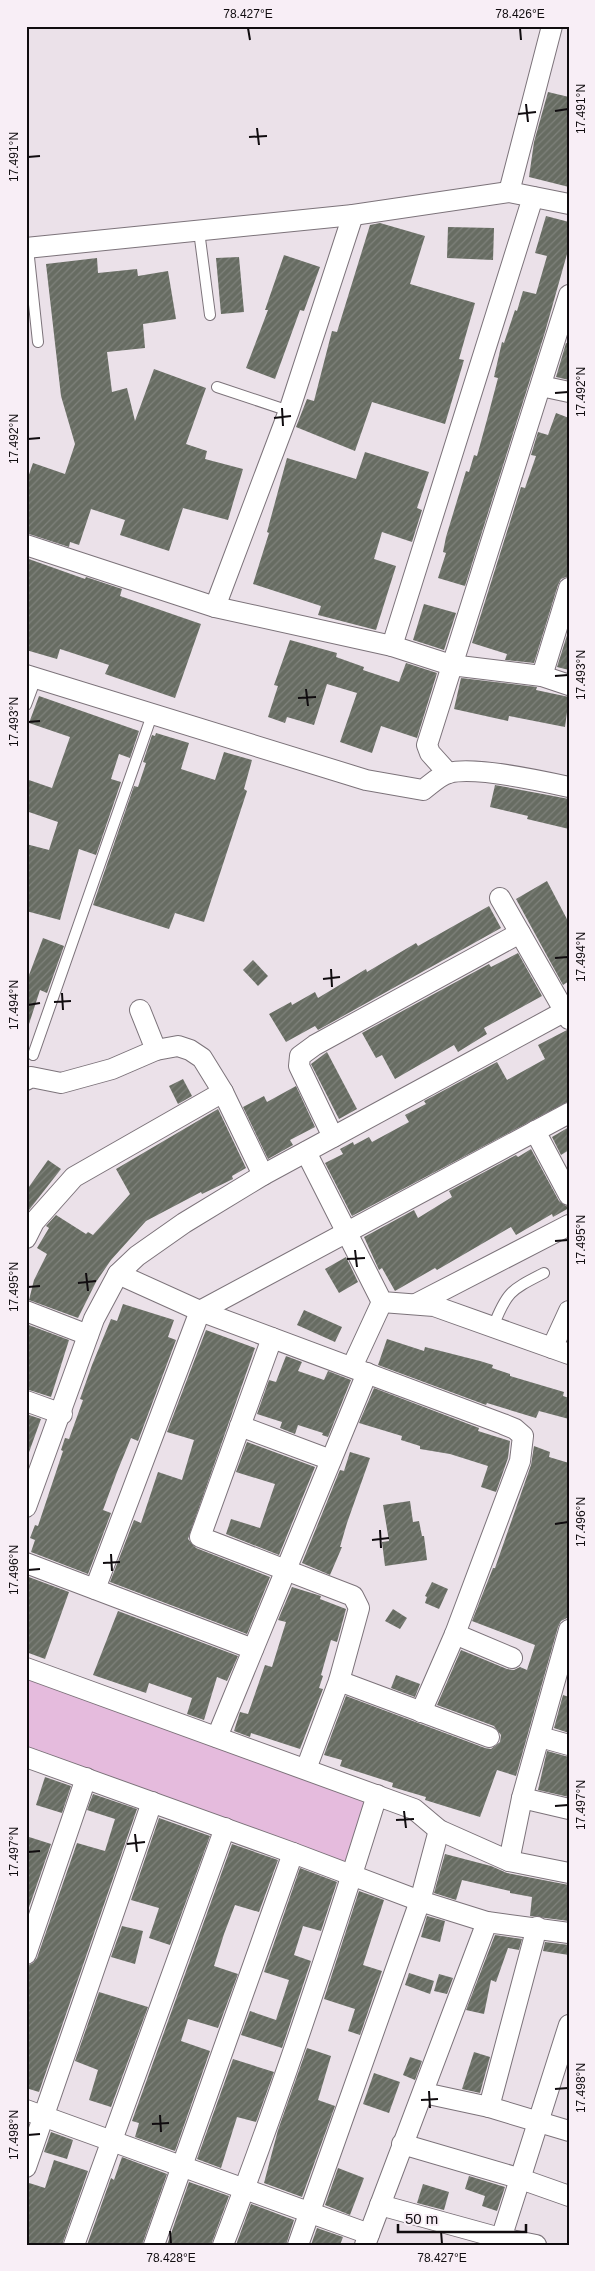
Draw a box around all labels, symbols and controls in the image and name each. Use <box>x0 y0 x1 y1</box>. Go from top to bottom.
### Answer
text: 78.427°E <box>223 7 273 21</box>
text: 78.426°E <box>495 7 545 21</box>
text: 17.491°N <box>574 84 588 134</box>
text: 17.491°N <box>7 132 21 182</box>
text: 17.492°N <box>574 367 588 417</box>
text: 17.492°N <box>7 414 21 464</box>
text: 17.493°N <box>574 650 588 700</box>
text: 17.493°N <box>7 697 21 747</box>
text: 17.494°N <box>574 932 588 982</box>
text: 17.494°N <box>7 980 21 1030</box>
text: 17.495°N <box>574 1215 588 1265</box>
text: 17.495°N <box>7 1262 21 1312</box>
text: 17.496°N <box>574 1497 588 1547</box>
text: 17.496°N <box>7 1545 21 1595</box>
text: 17.497°N <box>574 1780 588 1830</box>
text: 17.497°N <box>7 1827 21 1877</box>
text: 17.498°N <box>574 2063 588 2113</box>
text: 17.498°N <box>7 2110 21 2160</box>
scale bar <box>398 2201 525 2233</box>
text: 50 m <box>405 2210 438 2227</box>
text: 78.428°E <box>146 2251 196 2265</box>
text: 78.427°E <box>417 2251 467 2265</box>

